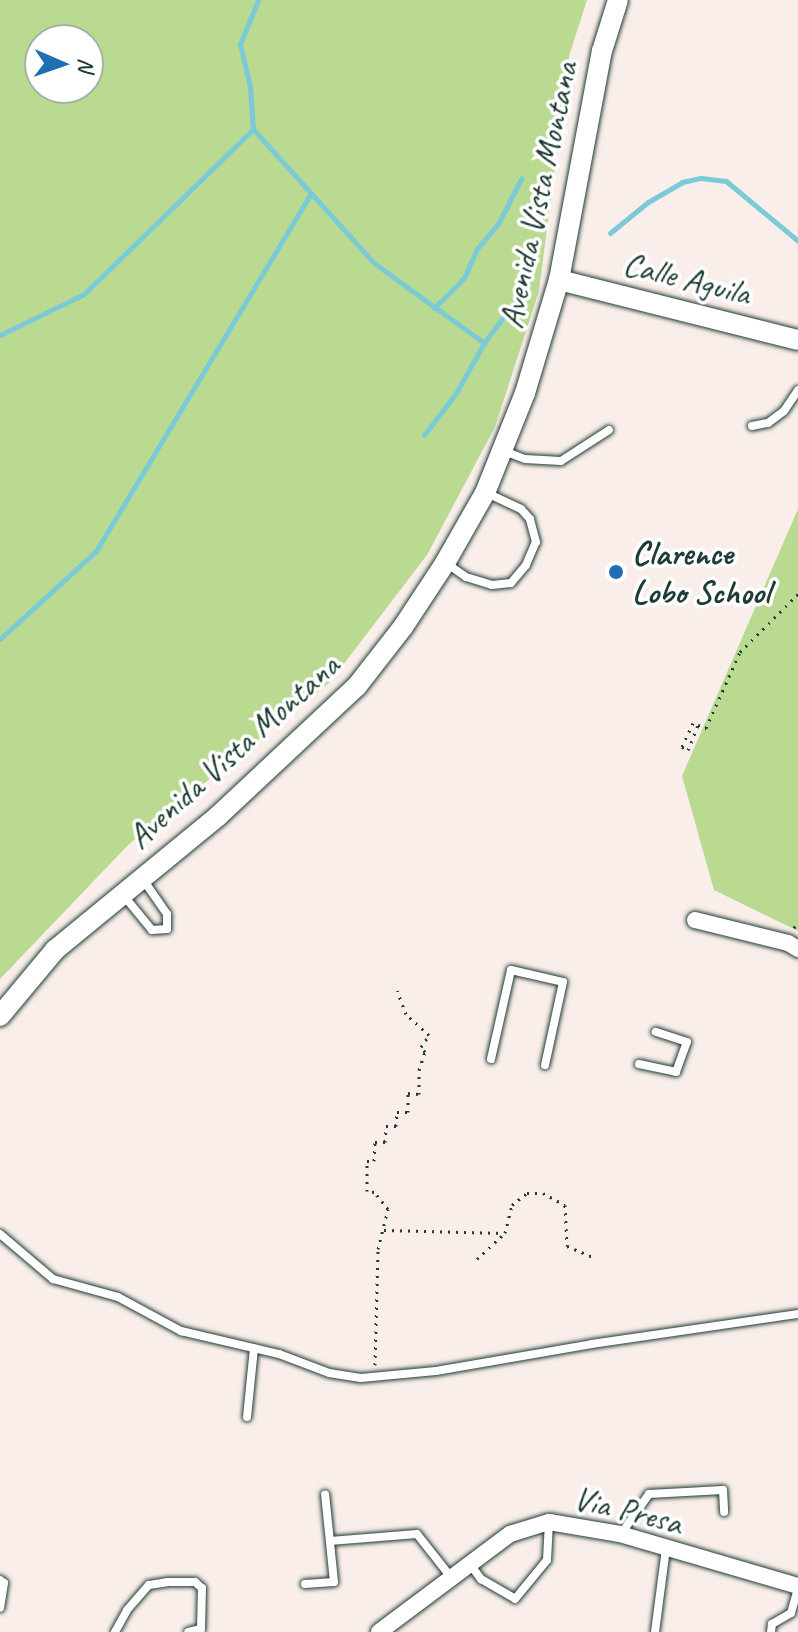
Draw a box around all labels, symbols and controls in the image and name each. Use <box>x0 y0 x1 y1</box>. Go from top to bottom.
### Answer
north arrow <box>24 24 104 104</box>
text: N <box>72 57 100 72</box>
street label: Avenida Vista Montana <box>490 59 586 331</box>
street label: Calle Aguila <box>619 243 755 313</box>
place label: Clarence Lobo School <box>632 532 769 612</box>
marker: Clarence Lobo School <box>607 563 625 581</box>
street label: Avenida Vista Montana <box>119 645 347 857</box>
street label: Via Presa <box>570 1477 686 1543</box>

